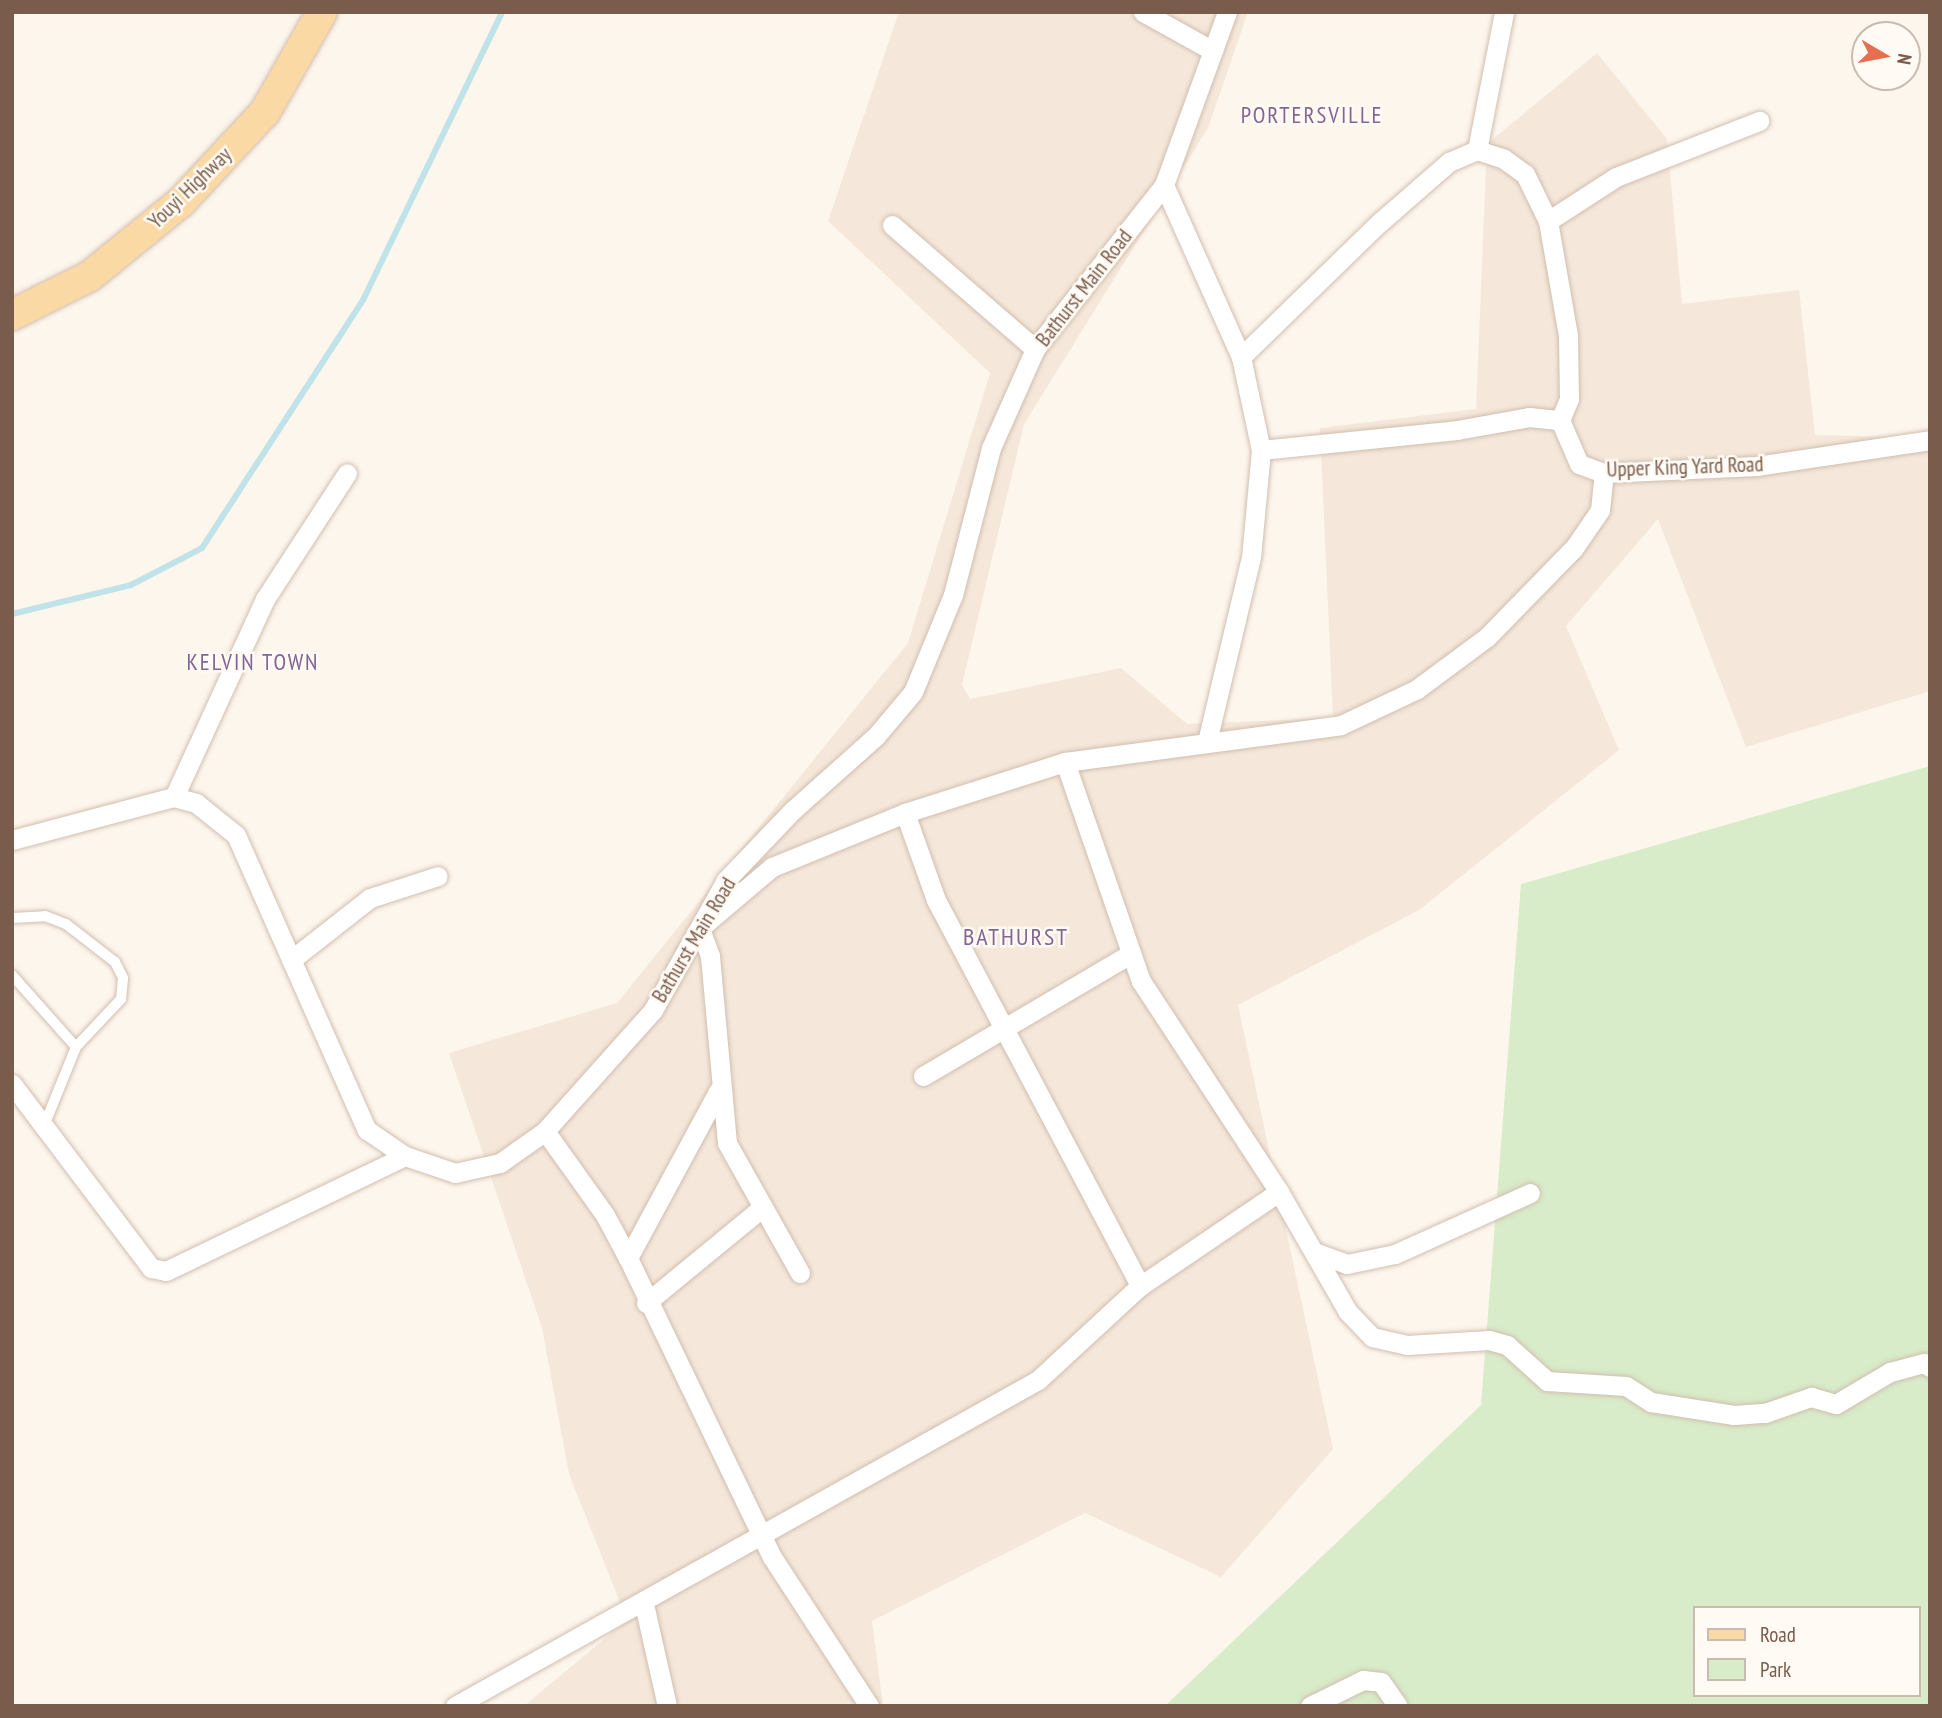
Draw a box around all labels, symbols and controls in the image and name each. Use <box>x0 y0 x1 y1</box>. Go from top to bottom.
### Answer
north arrow <box>1851 21 1921 91</box>
text: N <box>1892 52 1917 66</box>
district label: PORTERSVILLE <box>1242 101 1382 129</box>
street label: Youyi Highway <box>143 142 237 234</box>
street label: Bathurst Main Road <box>1031 225 1137 351</box>
street label: Upper King Yard Road <box>1606 452 1764 482</box>
district label: KELVIN TOWN <box>188 648 318 676</box>
street label: Bathurst Main Road <box>647 873 741 1007</box>
district label: BATHURST <box>964 923 1068 951</box>
legend <box>1694 1606 1921 1697</box>
text: Road <box>1760 1621 1796 1648</box>
text: Park <box>1760 1656 1791 1683</box>

